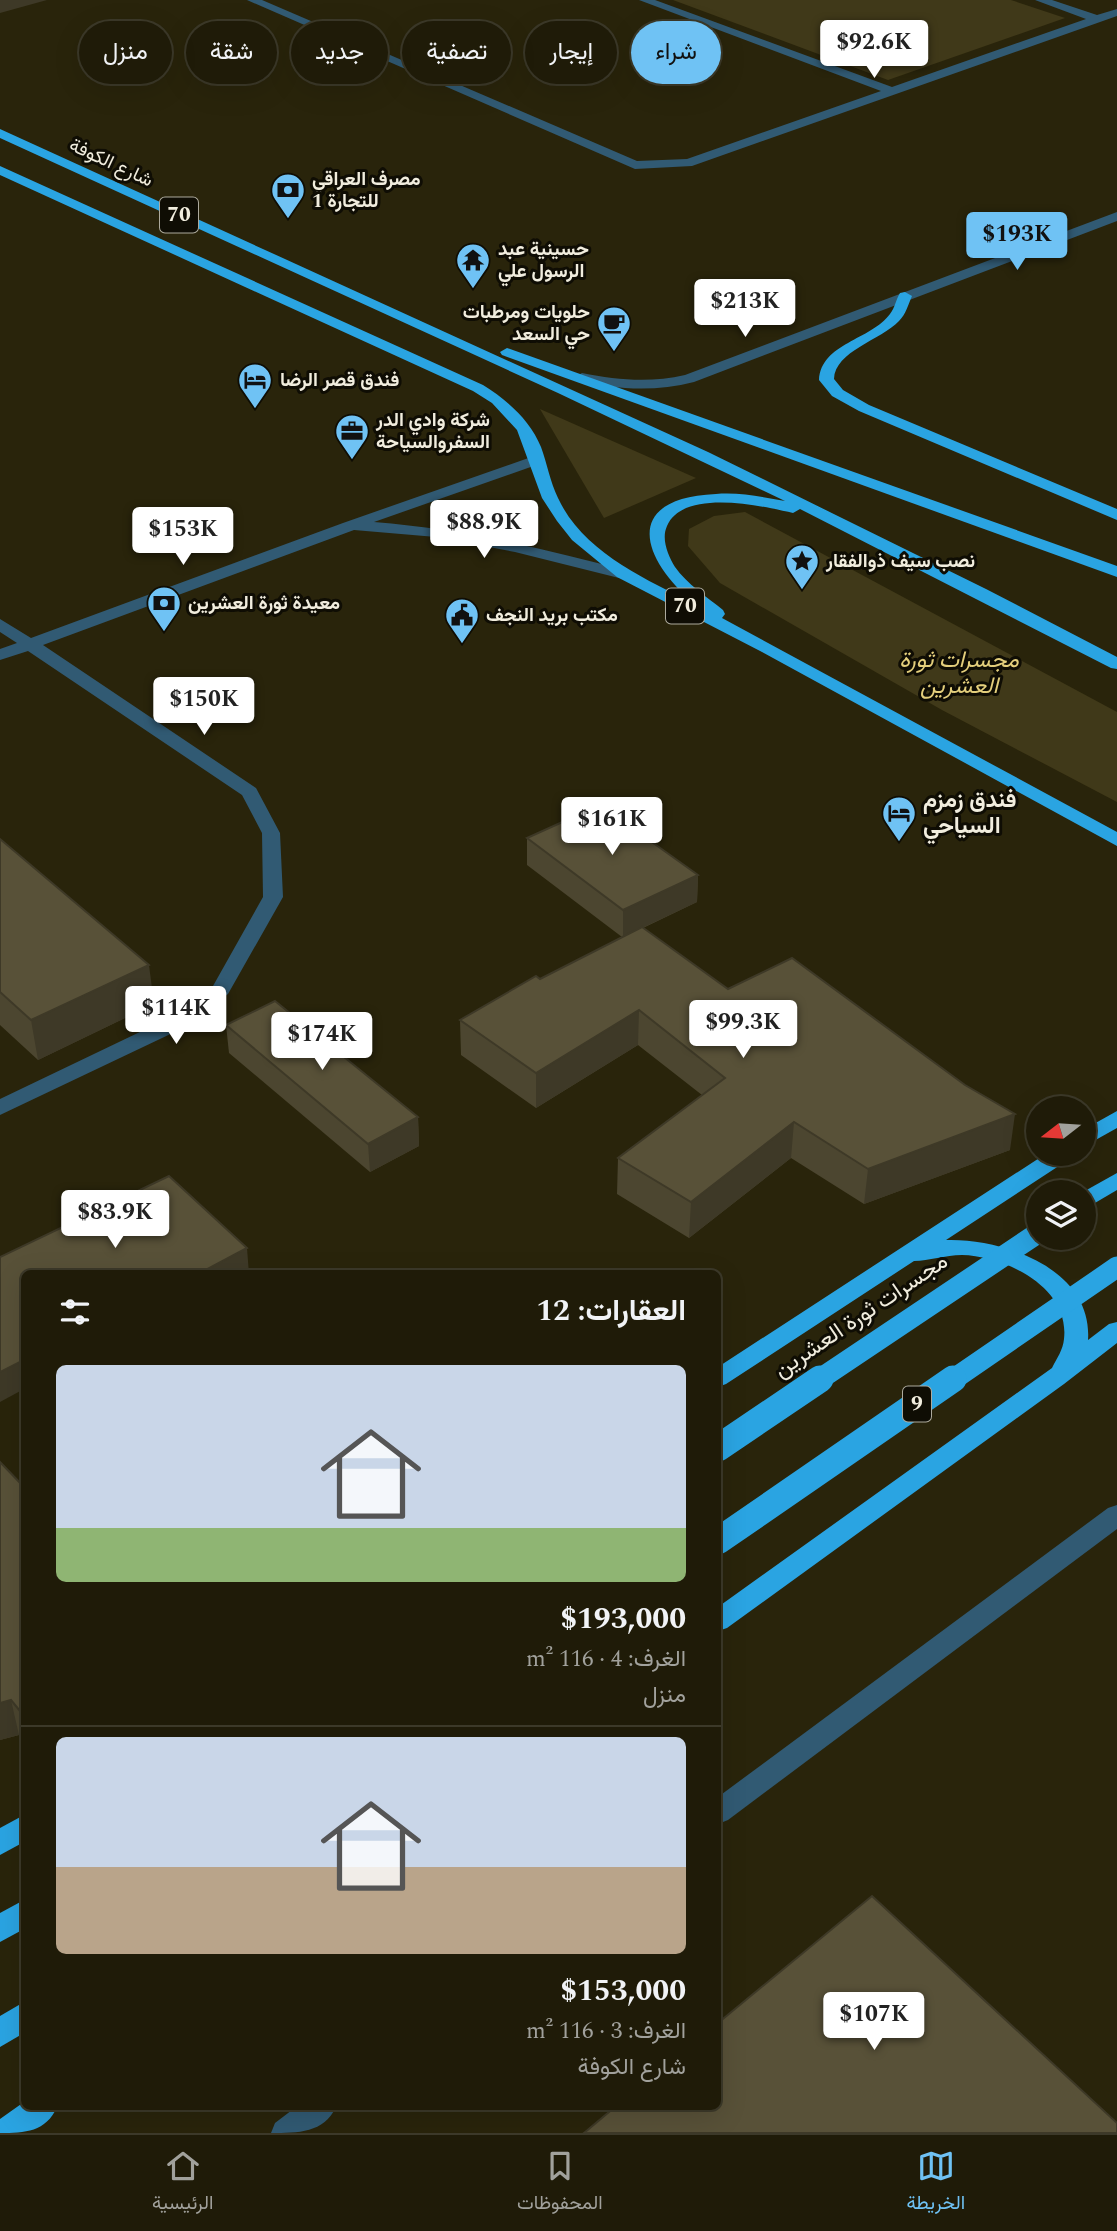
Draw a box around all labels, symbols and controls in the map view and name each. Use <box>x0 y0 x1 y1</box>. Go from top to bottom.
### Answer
pin: $92.6K <box>817 20 931 80</box>
chip: منزل <box>79 21 172 84</box>
chip: شقة <box>186 21 277 84</box>
chip: جديد <box>291 21 388 84</box>
chip: تصفية <box>402 21 511 84</box>
chip: إيجار <box>525 21 617 84</box>
chip: شراء <box>631 21 721 84</box>
text: $92.6K <box>836 25 912 60</box>
street label: شارع الكوفة <box>64 131 158 195</box>
place label: مصرف العراقي للتجارة 1 <box>312 165 421 216</box>
bank icon: مصرف العراقي للتجارة 1 <box>269 171 307 220</box>
road number: 70 <box>160 198 198 232</box>
pin: $193K <box>968 212 1066 272</box>
text: $193K <box>982 217 1052 252</box>
place label: حسينية عبد الرسول علي <box>498 235 589 287</box>
temple icon: حسينية عبد الرسول علي <box>454 241 492 290</box>
pin: $213K <box>696 280 794 339</box>
text: $213K <box>710 284 780 319</box>
place label: حلويات ومرطبات حي السعد <box>463 298 590 350</box>
cafe icon: حلويات ومرطبات حي السعد <box>595 304 633 353</box>
hotel icon: فندق قصر الرضا <box>236 361 274 410</box>
place label: فندق قصر الرضا <box>280 366 399 395</box>
place label: شركة وادي الدر السفروالسياحة <box>375 406 490 457</box>
office icon: شركة وادي الدر السفروالسياحة <box>333 412 371 461</box>
pin: $88.9K <box>427 500 541 560</box>
text: $88.9K <box>446 505 522 540</box>
pin: $153K <box>134 508 232 567</box>
text: $153K <box>148 512 218 547</box>
place icon: نصب سيف ذوالفقار <box>783 542 821 591</box>
place label: نصب سيف ذوالفقار <box>825 547 975 576</box>
bank icon: معيدة ثورة العشرين <box>145 584 183 633</box>
road number: 70 <box>666 588 704 624</box>
place label: معيدة ثورة العشرين <box>188 589 340 618</box>
public building icon: مكتب بريد النجف <box>443 596 481 645</box>
place label: مكتب بريد النجف <box>486 601 618 630</box>
park label: مجسرات ثورة العشرين <box>899 643 1020 704</box>
pin: $150K <box>155 678 253 737</box>
text: $150K <box>169 682 239 717</box>
place label: فندق زمزم السياحي <box>923 783 1017 845</box>
hotel icon: فندق زمزم السياحي <box>880 794 918 843</box>
pin: $161K <box>563 798 661 857</box>
text: $161K <box>577 802 647 837</box>
pin: $114K <box>127 986 225 1046</box>
text: $114K <box>141 991 211 1026</box>
pin: $99.3K <box>686 1000 800 1060</box>
text: $99.3K <box>705 1005 781 1040</box>
pin: $174K <box>273 1012 371 1072</box>
text: $174K <box>287 1017 357 1052</box>
north arrow <box>1026 1096 1096 1166</box>
map controls <box>1026 1096 1096 1250</box>
button: layers <box>1026 1180 1096 1250</box>
pin: $83.9K <box>58 1190 172 1250</box>
text: $83.9K <box>77 1195 153 1230</box>
street label: مجسرات ثورة العشرين <box>767 1245 955 1387</box>
text: العقارات: 12 <box>536 1288 686 1334</box>
icon: filters <box>56 1293 94 1331</box>
road number: 9 <box>903 1386 931 1422</box>
icon: home <box>308 1411 434 1537</box>
text: $193,000 <box>560 1596 686 1642</box>
text: الغرف: 4 · 116 m² <box>526 1642 686 1677</box>
text: منزل <box>643 1678 686 1713</box>
icon: home <box>308 1783 434 1909</box>
text: $153,000 <box>560 1968 686 2014</box>
pin: $107K <box>825 1993 923 2052</box>
text: $107K <box>839 1997 909 2032</box>
text: الغرف: 3 · 116 m² <box>526 2014 686 2049</box>
text: شارع الكوفة <box>578 2050 686 2085</box>
tab: الرئيسية <box>152 2147 213 2219</box>
tab: المحفوظات <box>517 2147 603 2219</box>
tab: الخريطة <box>906 2147 965 2219</box>

